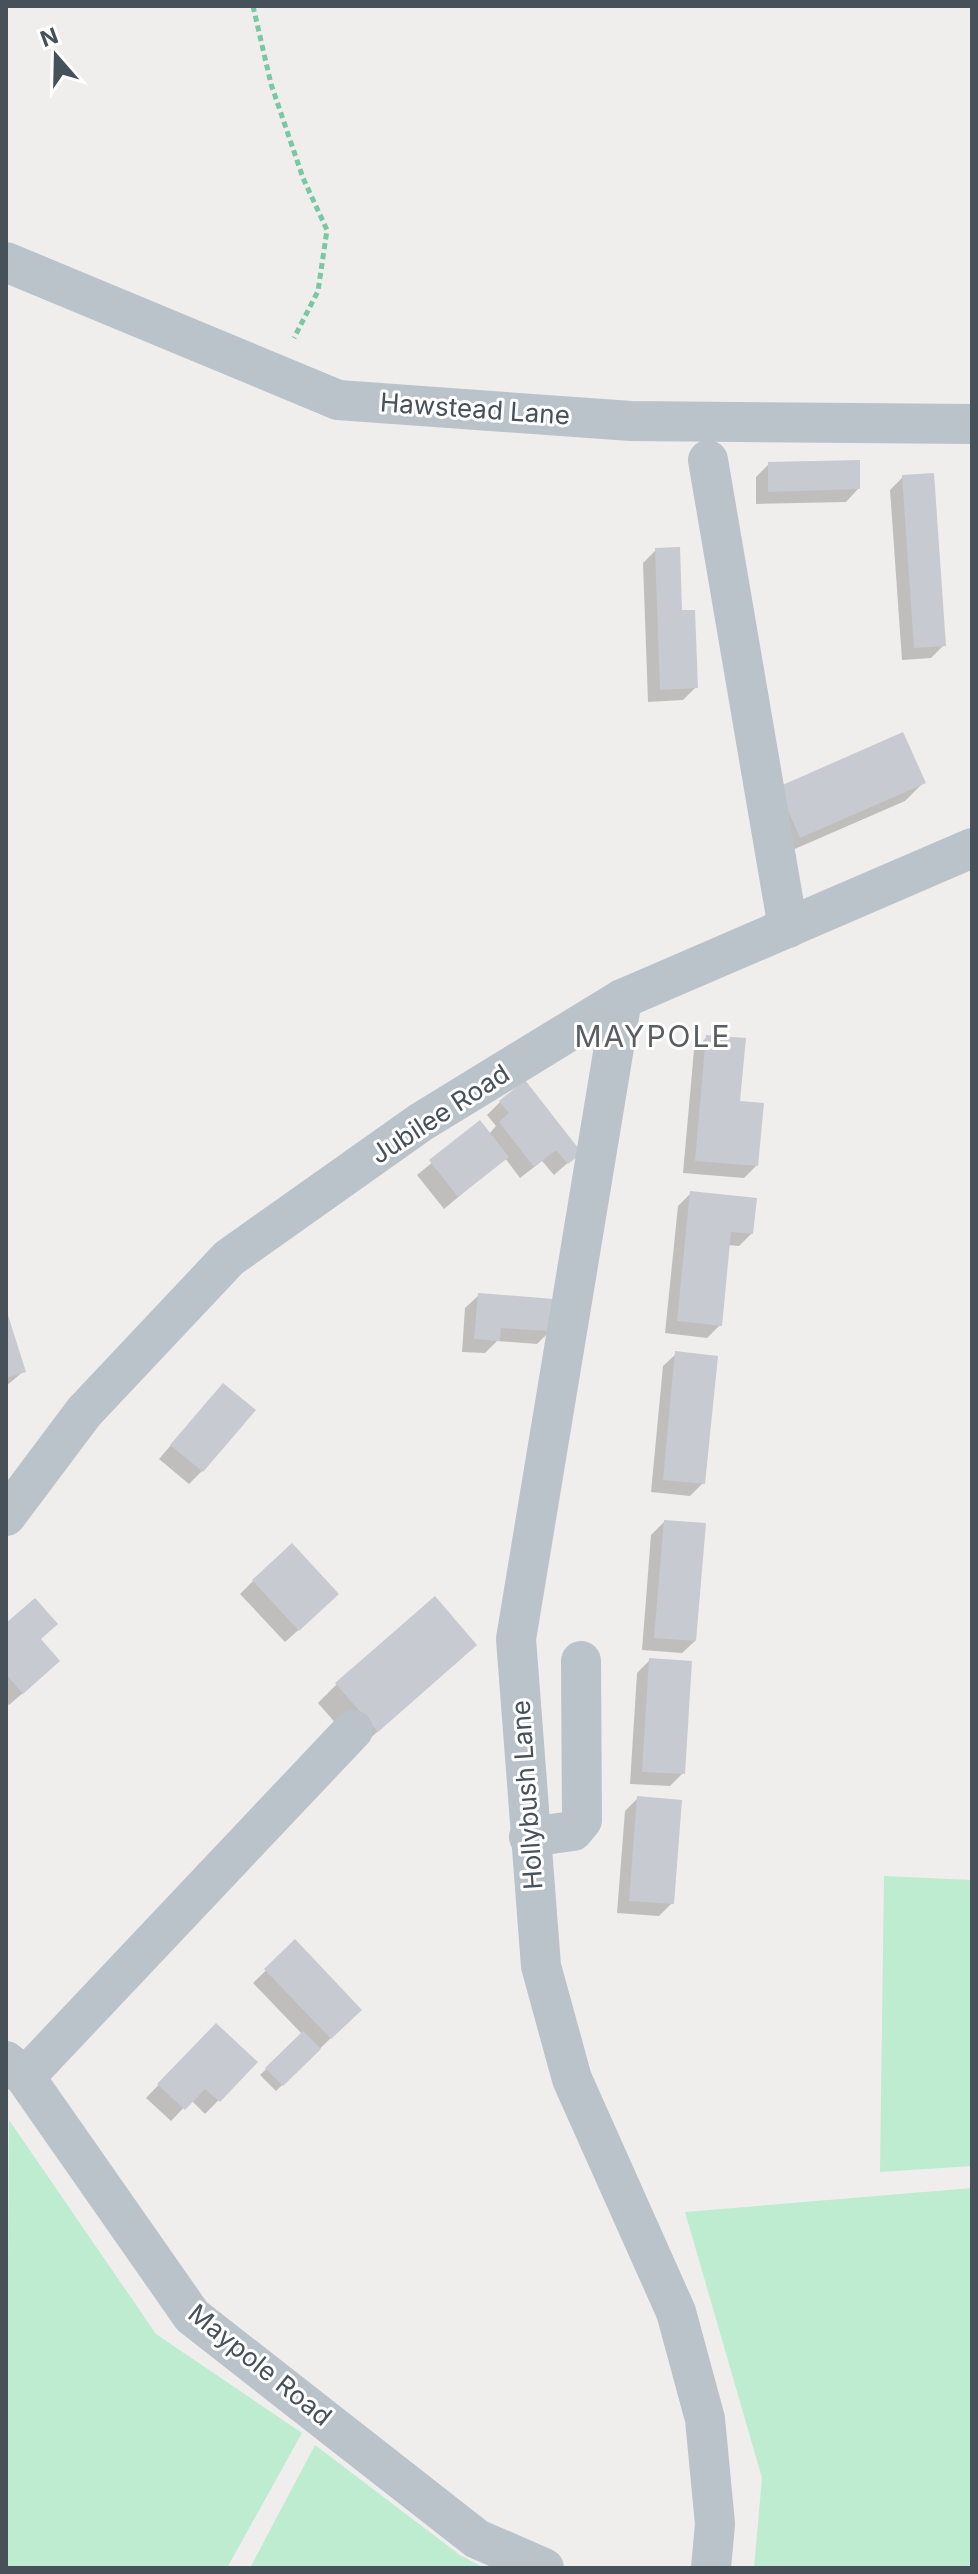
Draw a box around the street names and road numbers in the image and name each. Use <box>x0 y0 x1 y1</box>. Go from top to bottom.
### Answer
street label: Hawstead Lane <box>379 386 571 431</box>
street label: Jubilee Road <box>365 1057 515 1170</box>
street label: Hollybush Lane <box>504 1699 549 1891</box>
street label: Maypole Road <box>182 2297 338 2432</box>

